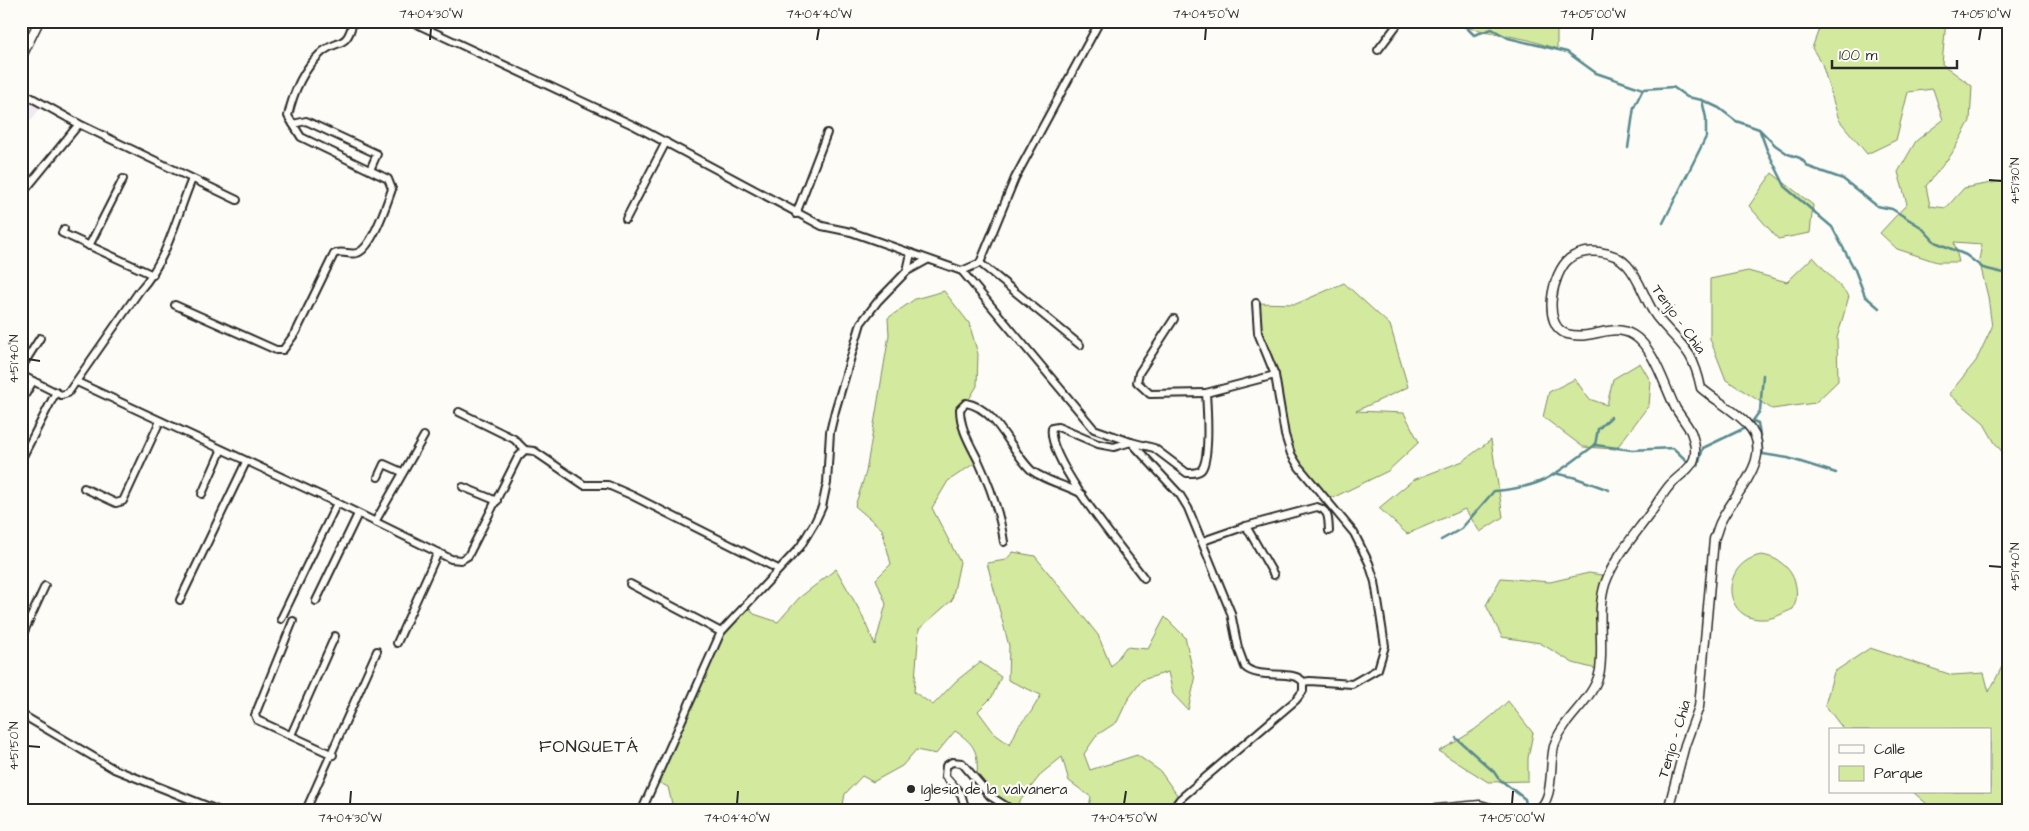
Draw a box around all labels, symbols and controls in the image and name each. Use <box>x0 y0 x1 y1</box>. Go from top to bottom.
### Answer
text: 74°04'30"W <box>399 6 464 23</box>
text: 74°04'40"W <box>786 6 853 23</box>
text: 74°04'50"W <box>1173 6 1240 23</box>
text: 74°05'00"W <box>1560 6 1626 23</box>
text: 74°05'10"W <box>1951 6 2011 23</box>
scale bar <box>1832 38 1956 70</box>
text: 100 m <box>1839 45 1878 66</box>
text: 4°51'30"N <box>2007 157 2024 204</box>
street label: Tenjo - Chia <box>1646 280 1711 358</box>
text: 4°51'40"N <box>6 334 23 383</box>
text: 4°51'40"N <box>2007 542 2024 591</box>
street label: Tenjo - Chia <box>1653 697 1696 781</box>
text: 4°51'50"N <box>6 721 23 771</box>
legend <box>1829 728 1992 794</box>
district label: FONQUETÁ <box>539 734 639 759</box>
text: Calle <box>1874 739 1905 760</box>
text: Parque <box>1874 763 1923 784</box>
place label: Iglesia de la valvanera <box>921 779 1068 801</box>
marker: Iglesia de la valvanera <box>905 783 917 795</box>
text: 74°04'30"W <box>318 810 383 827</box>
text: 74°04'40"W <box>704 810 771 827</box>
text: 74°04'50"W <box>1091 810 1158 827</box>
text: 74°05'00"W <box>1479 810 1545 827</box>

